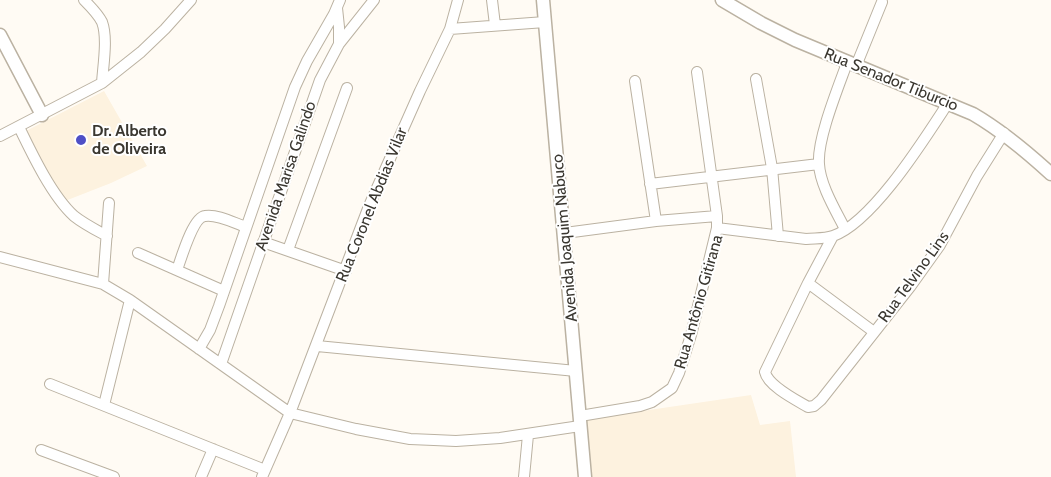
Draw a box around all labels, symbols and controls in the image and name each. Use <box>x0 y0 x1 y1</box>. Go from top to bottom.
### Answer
street label: Rua Senador Tiburcio <box>821 44 961 116</box>
street label: Avenida Marisa Galindo <box>251 99 321 253</box>
place label: Dr. Alberto de Oliveira <box>92 121 167 159</box>
street label: Rua Coronel Abdias Vilar <box>332 125 412 285</box>
marker: Dr. Alberto de Oliveira <box>74 133 88 147</box>
street label: Avenida Joaquim Nabuco <box>548 153 582 323</box>
street label: Rua Telvino Lins <box>875 228 953 326</box>
street label: Rua Antônio Gitirana <box>671 233 727 371</box>

